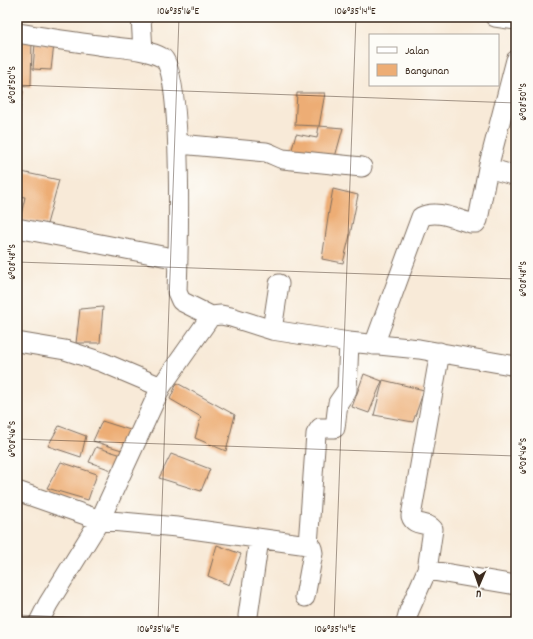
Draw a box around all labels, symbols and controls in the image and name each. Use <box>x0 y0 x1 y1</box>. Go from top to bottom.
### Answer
text: 106°35'16"E <box>157 5 199 19</box>
text: 106°35'14"E <box>334 5 376 19</box>
legend <box>369 34 499 86</box>
text: Jalan <box>405 43 429 60</box>
text: Bangunan <box>405 63 449 80</box>
text: 6°08'50"S <box>6 66 20 104</box>
text: 6°08'50"S <box>517 83 531 121</box>
text: 6°08'48"S <box>6 244 20 280</box>
text: 6°08'48"S <box>517 261 531 297</box>
text: 6°08'46"S <box>6 421 20 457</box>
text: 6°08'46"S <box>517 438 531 474</box>
north arrow <box>459 565 499 605</box>
text: U <box>476 585 482 601</box>
text: 106°35'16"E <box>137 623 179 637</box>
text: 106°35'14"E <box>314 623 356 637</box>

